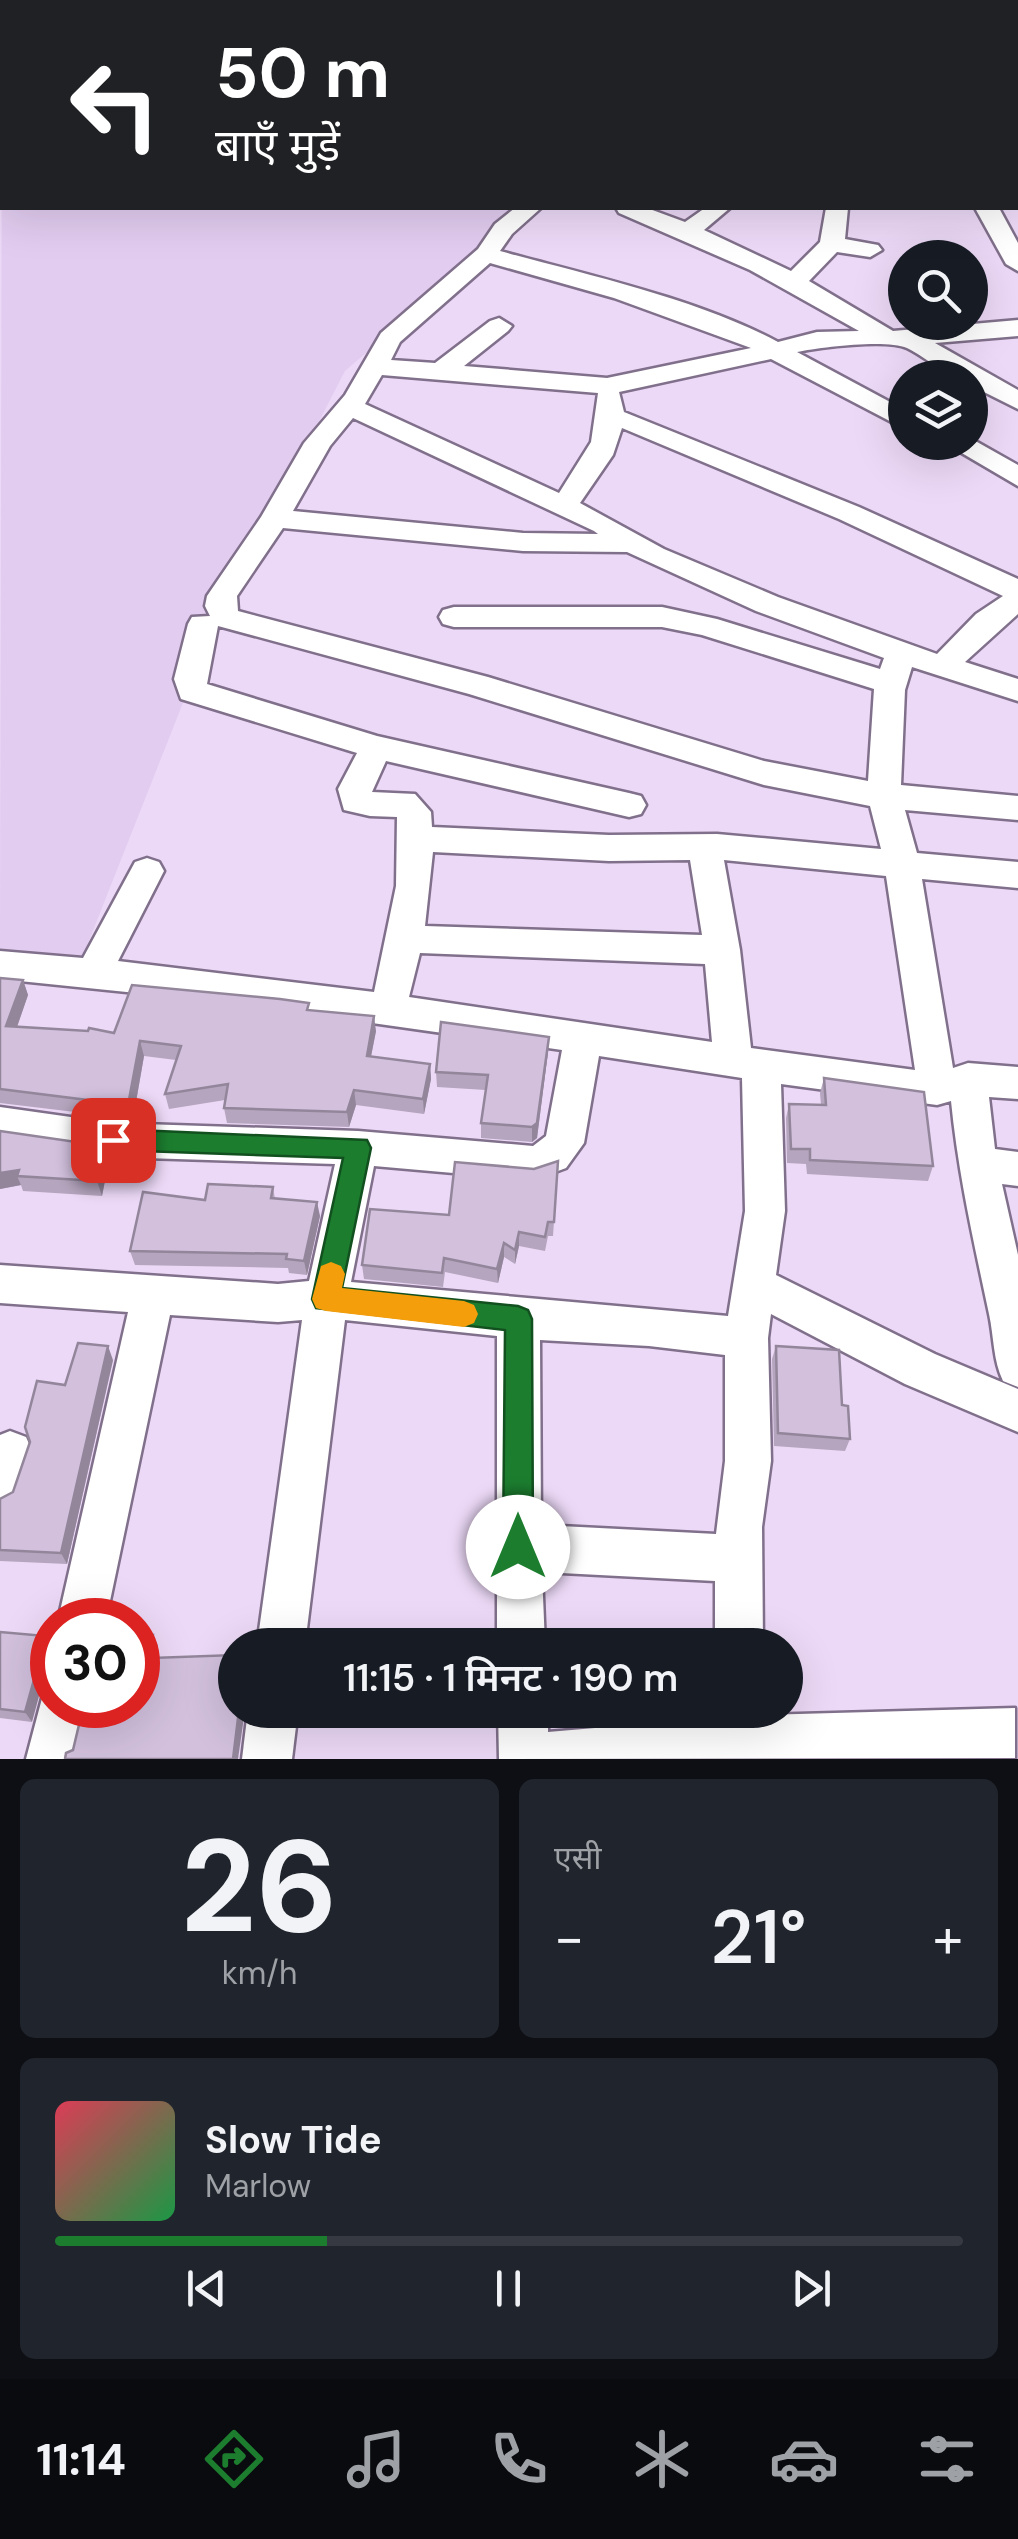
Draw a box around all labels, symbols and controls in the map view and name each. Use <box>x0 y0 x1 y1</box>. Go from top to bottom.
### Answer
text: 50 m <box>215 28 390 119</box>
icon: left <box>50 40 180 170</box>
text: बाएँ मुड़ें <box>215 116 340 175</box>
map controls <box>888 240 988 460</box>
button: search <box>888 240 988 340</box>
button: layers <box>888 360 988 460</box>
pin <box>71 1098 156 1183</box>
icon: arrive <box>86 1113 141 1168</box>
position arrow <box>466 1495 570 1599</box>
speed limit sign: 30 <box>30 1598 160 1728</box>
text: 11:15 · 1 मिनट · 190 m <box>343 1653 678 1703</box>
text: 26 <box>181 1802 338 1971</box>
text: एसी <box>554 1837 602 1879</box>
text: 21° <box>710 1889 807 1986</box>
text: − <box>554 1902 584 1974</box>
text: + <box>933 1902 963 1974</box>
text: km/h <box>222 1952 297 1994</box>
text: Slow Tide <box>205 2115 382 2165</box>
text: Marlow <box>205 2165 311 2207</box>
icon: previous <box>179 2261 234 2316</box>
icon: pause <box>481 2261 536 2316</box>
icon: next <box>784 2261 839 2316</box>
icon: directions <box>199 2424 269 2494</box>
icon: music <box>341 2424 411 2494</box>
icon: phone <box>484 2424 554 2494</box>
icon: climate <box>627 2424 697 2494</box>
icon: car <box>769 2424 839 2494</box>
icon: filters <box>912 2424 982 2494</box>
text: 11:14 <box>36 2430 126 2489</box>

